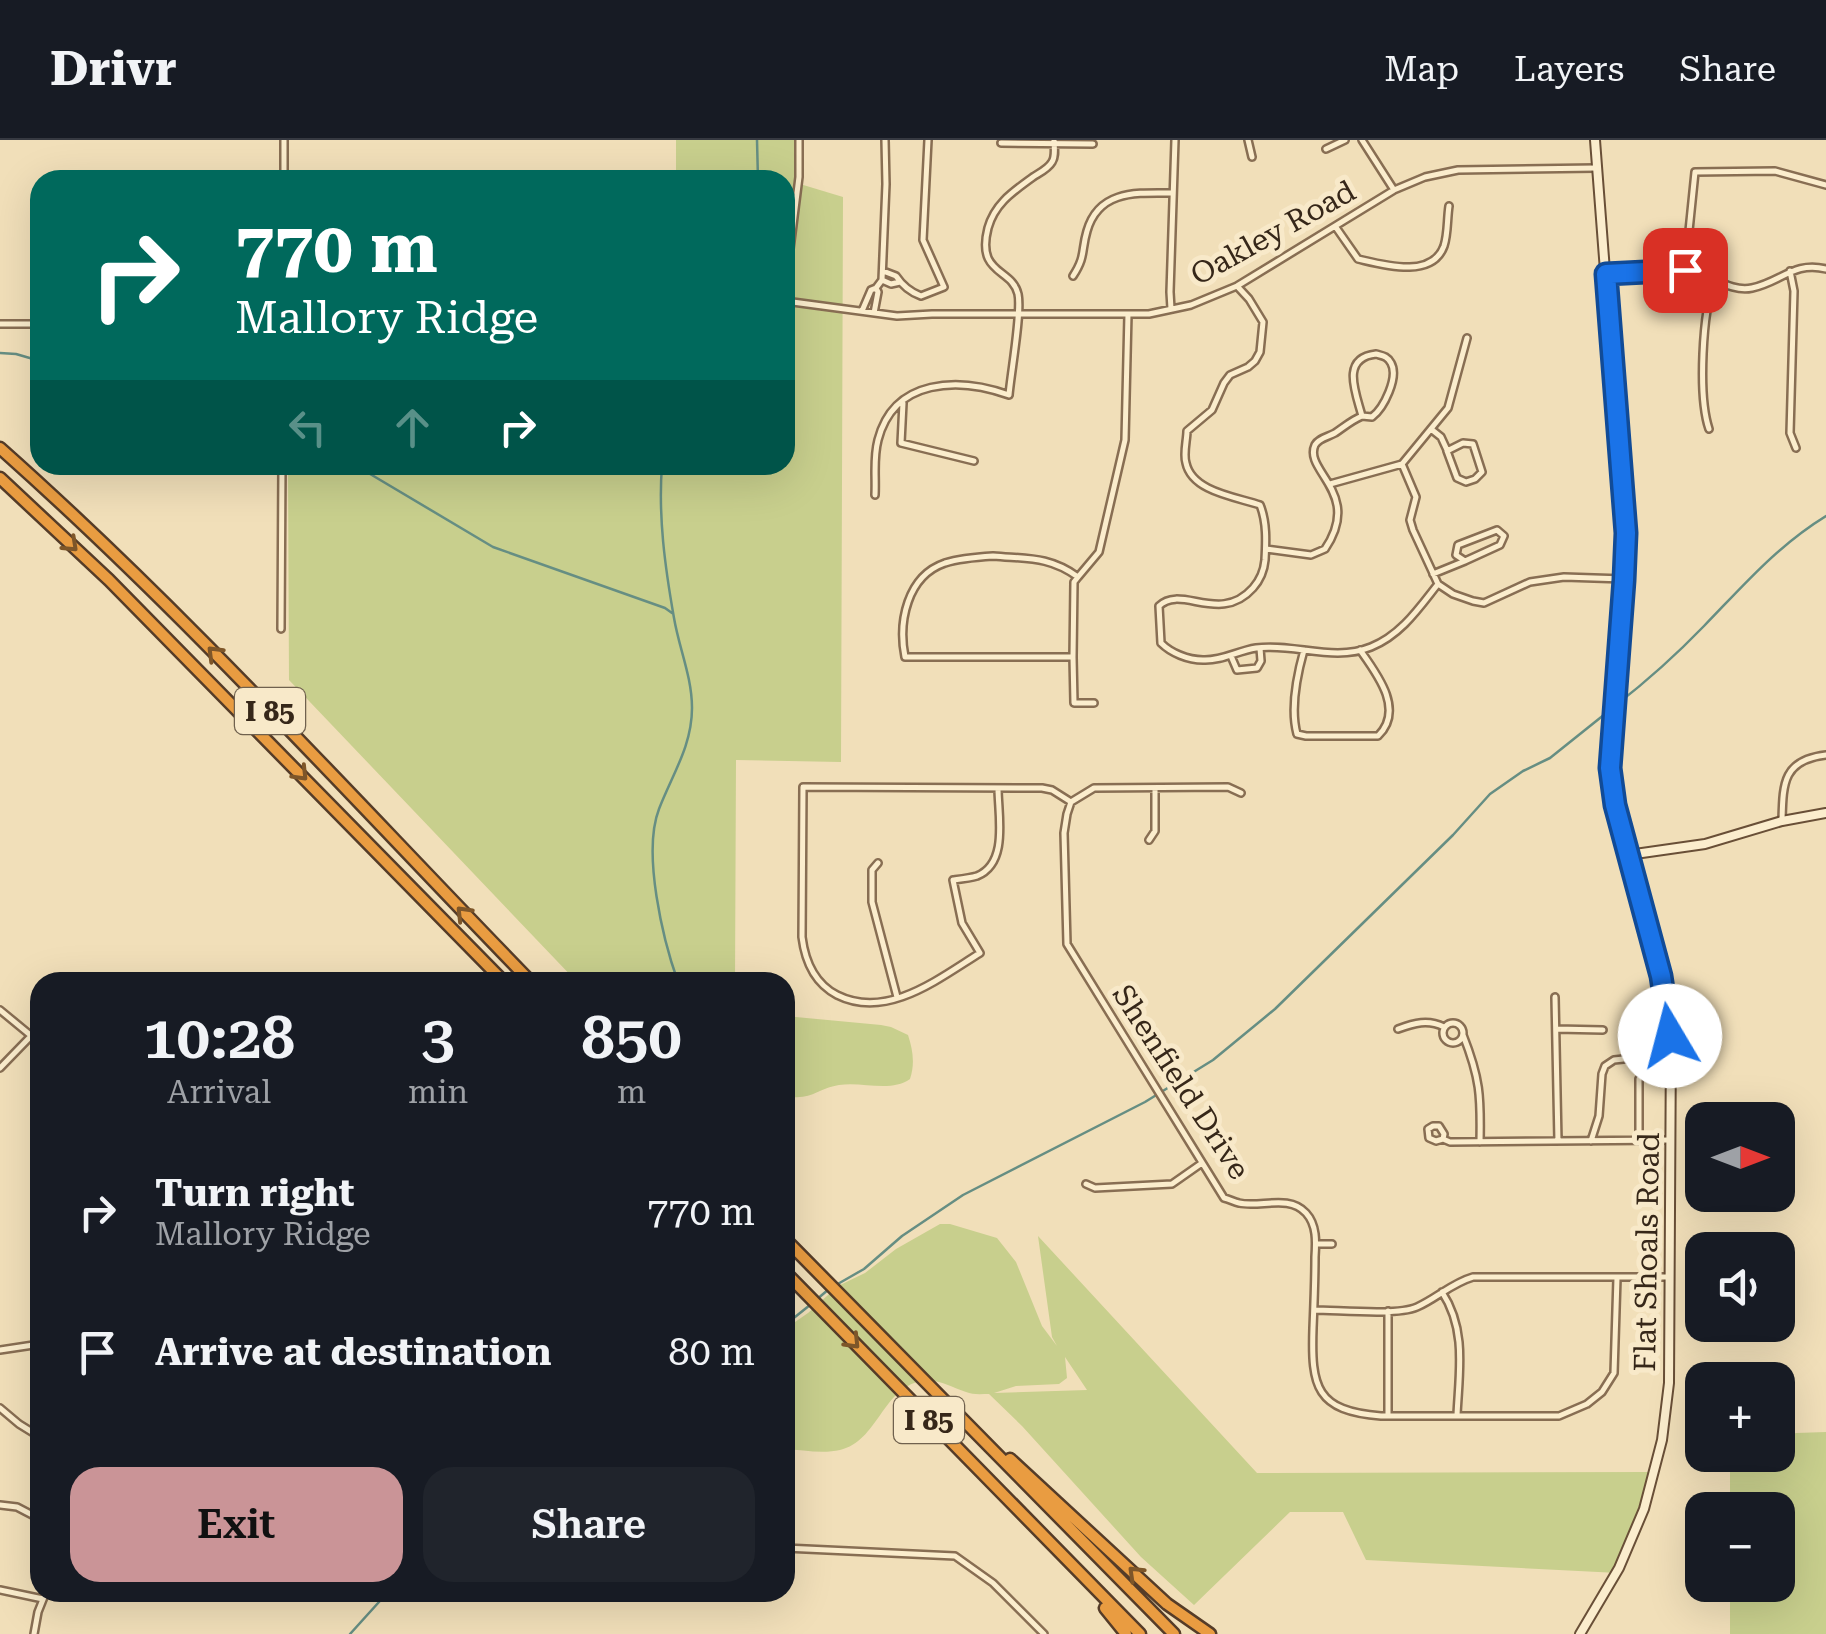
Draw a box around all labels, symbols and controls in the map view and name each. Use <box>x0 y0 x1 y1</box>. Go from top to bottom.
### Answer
text: Drivr <box>50 41 177 97</box>
text: Map <box>1384 49 1459 90</box>
text: Layers <box>1514 49 1624 90</box>
text: Share <box>1679 49 1776 90</box>
street label: Oakley Road <box>1184 173 1361 292</box>
text: 770 m <box>235 207 438 289</box>
icon: right <box>70 210 200 340</box>
pin <box>1643 228 1728 313</box>
icon: arrive <box>1658 243 1713 298</box>
text: Mallory Ridge <box>235 291 538 344</box>
icon: left <box>280 400 335 455</box>
icon: ahead <box>385 400 440 455</box>
icon: right <box>490 400 545 455</box>
one-way arrow <box>60 533 78 551</box>
one-way arrow <box>207 647 225 665</box>
road number: I 85 <box>235 688 305 734</box>
one-way arrow <box>290 763 308 781</box>
one-way arrow <box>457 906 475 924</box>
street label: Shenfield Drive <box>1106 978 1257 1185</box>
position arrow <box>1618 984 1722 1088</box>
text: 10:28 <box>143 1002 295 1073</box>
text: 3 <box>421 1002 455 1073</box>
text: 850 <box>581 1002 682 1073</box>
text: Arrival <box>167 1073 271 1111</box>
text: min <box>408 1073 468 1111</box>
text: m <box>617 1073 646 1111</box>
north arrow <box>1685 1102 1795 1212</box>
map controls <box>1685 1102 1795 1602</box>
street label: Flat Shoals Road <box>1627 1132 1666 1372</box>
text: Turn right <box>155 1171 354 1215</box>
icon: right <box>70 1185 125 1240</box>
text: 770 m <box>647 1190 755 1234</box>
text: Mallory Ridge <box>155 1215 371 1253</box>
button: sound <box>1685 1232 1795 1342</box>
icon: arrive <box>70 1325 125 1380</box>
text: Arrive at destination <box>155 1330 551 1374</box>
text: 80 m <box>668 1330 755 1374</box>
one-way arrow <box>841 1330 859 1348</box>
button: + <box>1685 1362 1795 1472</box>
road number: I 85 <box>894 1397 964 1443</box>
button: Exit <box>70 1467 403 1582</box>
button: Share <box>423 1467 755 1582</box>
button: − <box>1685 1492 1795 1602</box>
one-way arrow <box>1128 1567 1146 1585</box>

